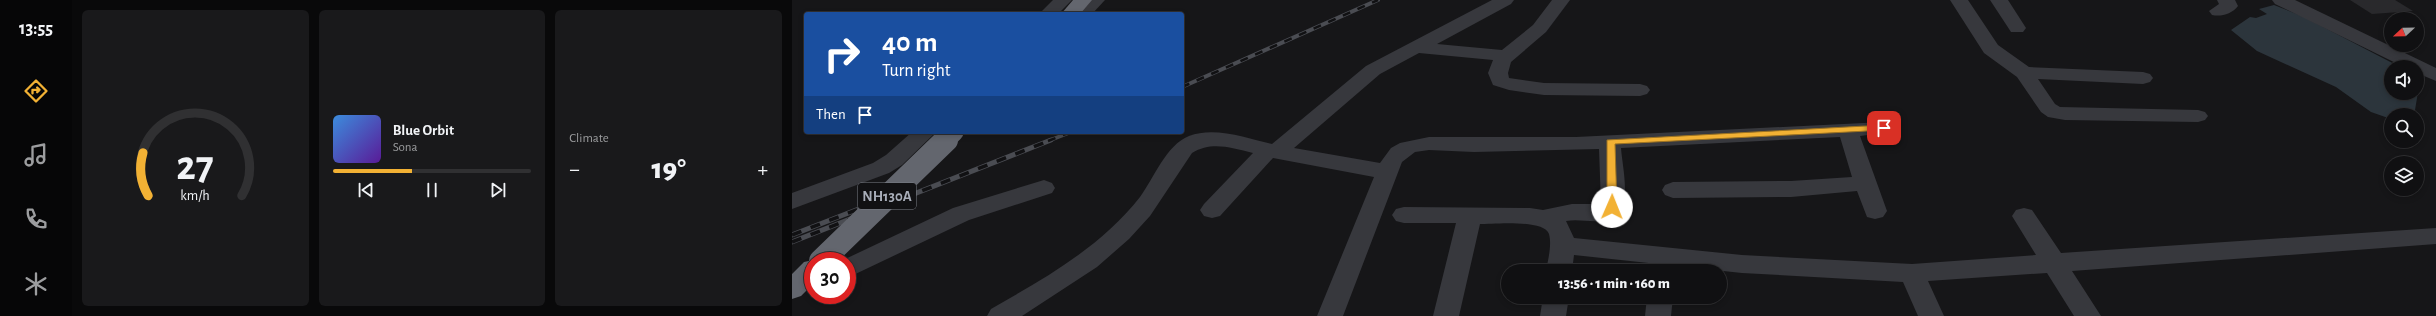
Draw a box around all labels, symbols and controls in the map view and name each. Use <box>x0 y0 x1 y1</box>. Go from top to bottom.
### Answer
north arrow <box>2384 12 2424 52</box>
map controls <box>2384 12 2424 196</box>
text: 13:55 <box>19 20 53 38</box>
icon: right <box>816 28 868 80</box>
text: 40 m <box>882 29 938 57</box>
button: sound <box>2384 60 2424 100</box>
text: Turn right <box>882 62 951 80</box>
icon: directions <box>22 77 50 105</box>
icon: arrive <box>854 104 876 126</box>
text: Then <box>816 107 846 122</box>
button: search <box>2384 108 2424 148</box>
pin <box>1867 111 1901 145</box>
icon: arrive <box>1873 117 1895 139</box>
text: Blue Orbit <box>393 123 454 138</box>
text: Climate <box>569 132 609 145</box>
icon: music <box>22 141 50 169</box>
text: Sona <box>393 141 418 154</box>
text: 27 <box>177 146 214 187</box>
text: 19° <box>651 154 686 184</box>
button: layers <box>2384 156 2424 196</box>
text: − <box>569 158 580 180</box>
text: + <box>757 158 768 180</box>
icon: previous <box>355 179 377 201</box>
icon: pause <box>421 179 443 201</box>
icon: next <box>487 179 509 201</box>
road number: NH130A <box>858 183 916 209</box>
position arrow <box>1591 186 1633 228</box>
text: km/h <box>181 189 210 203</box>
icon: phone <box>22 205 50 233</box>
speed limit sign: 30 <box>804 252 856 304</box>
icon: climate <box>22 270 50 298</box>
text: 13:56 · 1 min · 160 m <box>1558 276 1670 291</box>

